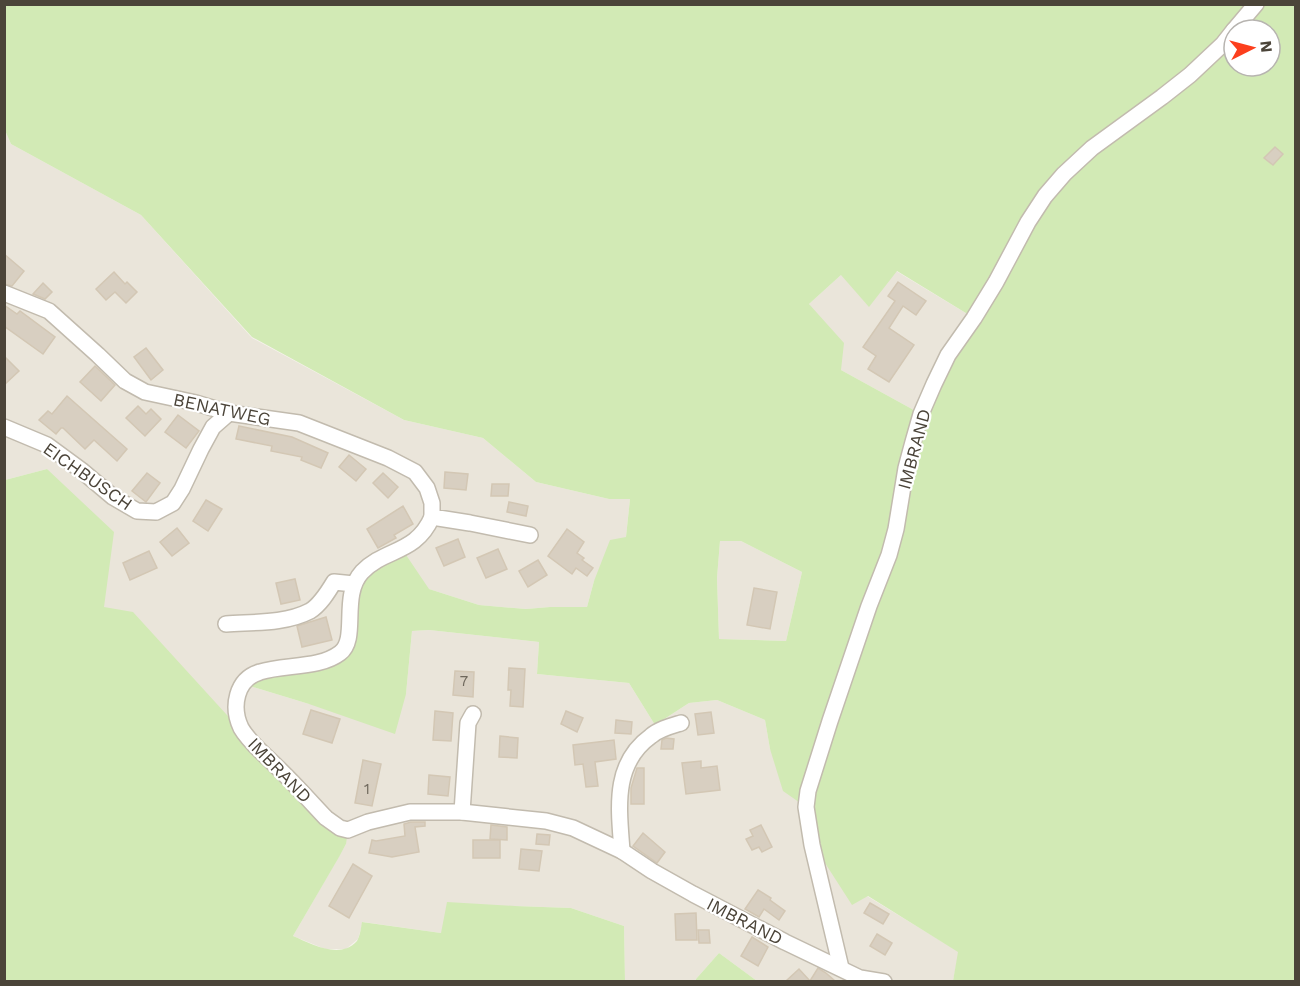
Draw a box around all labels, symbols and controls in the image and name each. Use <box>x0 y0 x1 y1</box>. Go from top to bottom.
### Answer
north arrow <box>1222 18 1282 78</box>
text: N <box>1256 40 1276 53</box>
street label: BENATWEG <box>171 388 273 430</box>
street label: IMBRAND <box>893 406 935 492</box>
street label: EICHBUSCH <box>39 438 137 514</box>
house number: 7 <box>460 672 468 690</box>
street label: IMBRAND <box>244 733 316 807</box>
house number: 1 <box>364 780 370 798</box>
street label: IMBRAND <box>703 893 787 949</box>

